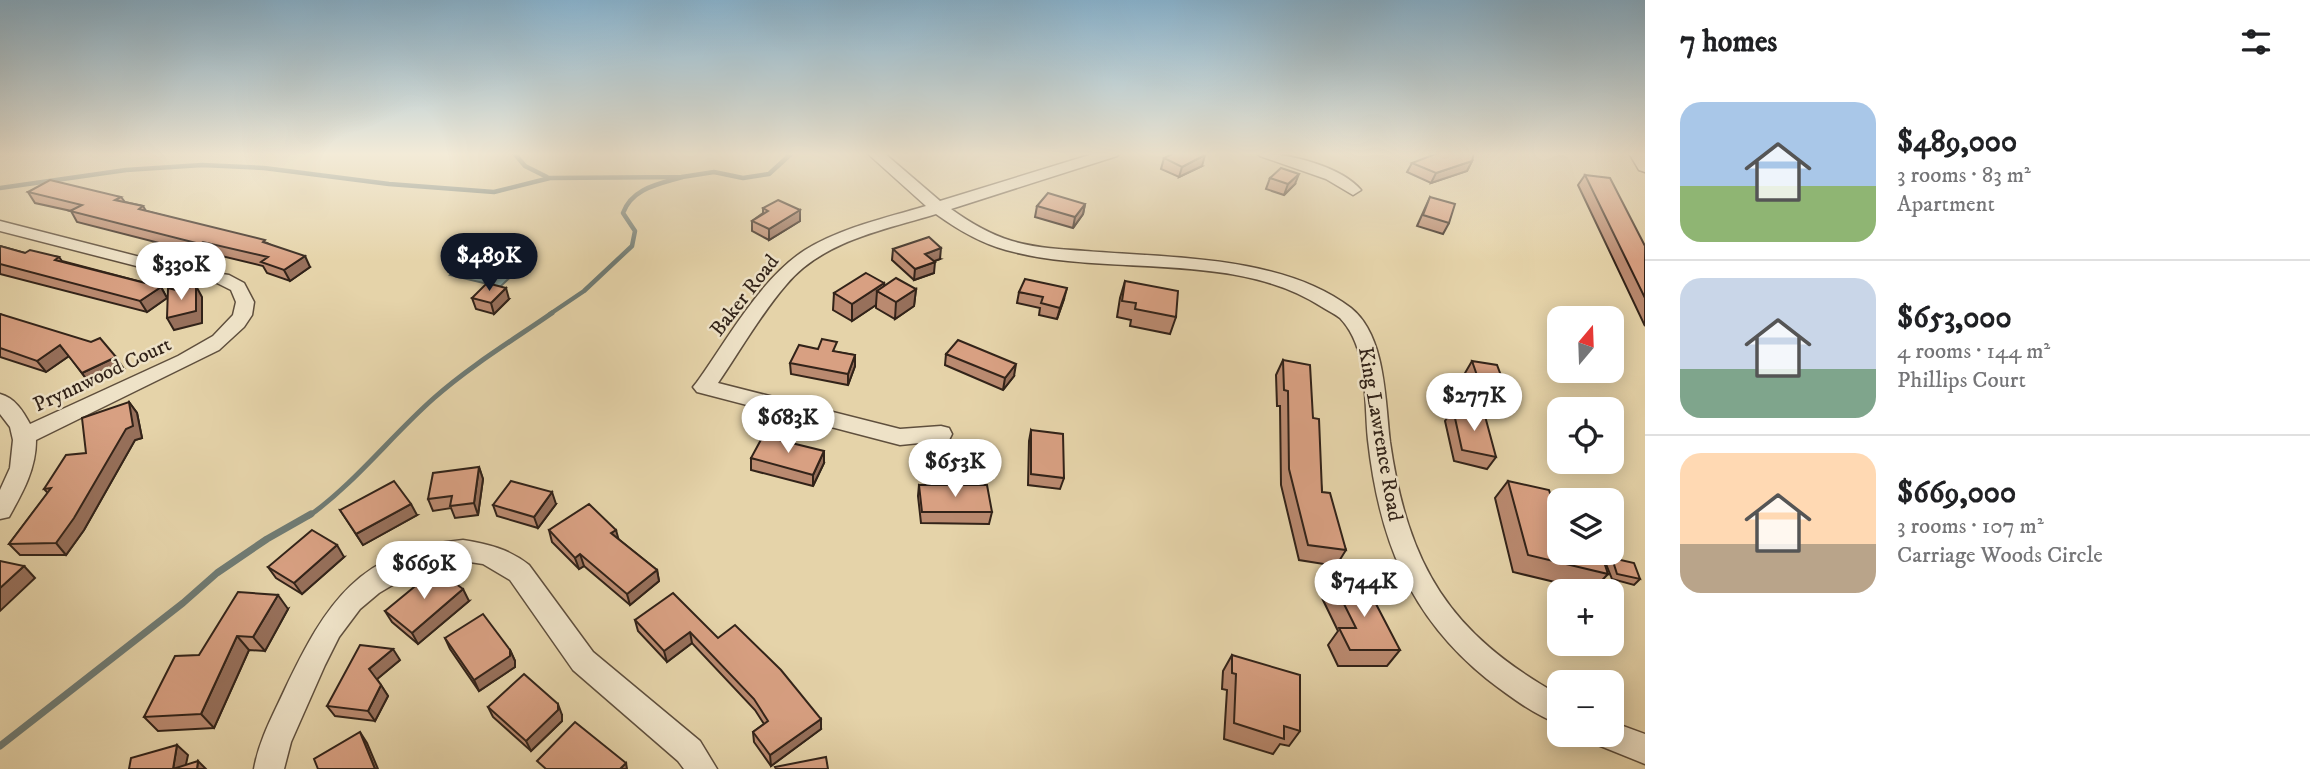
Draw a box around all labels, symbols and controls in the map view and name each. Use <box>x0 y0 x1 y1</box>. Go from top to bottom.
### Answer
icon: filters <box>2237 23 2275 61</box>
text: 7 homes <box>1680 24 1777 61</box>
text: $489,000 <box>1897 124 2017 161</box>
icon: home <box>1736 130 1820 214</box>
text: 3 rooms · 83 m² <box>1897 161 2031 190</box>
text: Apartment <box>1897 190 1995 219</box>
pin: $489K <box>440 233 538 293</box>
text: $489K <box>457 241 521 270</box>
pin: $330K <box>132 243 230 302</box>
street label: Baker Road <box>705 249 785 342</box>
text: $330K <box>152 250 210 279</box>
text: $653,000 <box>1897 300 2012 337</box>
north arrow <box>1547 306 1624 383</box>
map controls <box>1547 306 1624 747</box>
icon: home <box>1736 306 1820 390</box>
street label: Prynnwood Court <box>29 331 176 418</box>
text: 4 rooms · 144 m² <box>1897 337 2050 366</box>
street label: King Lawrence Road <box>1352 345 1408 524</box>
text: Phillips Court <box>1897 366 2026 395</box>
pin: $277K <box>1425 374 1523 433</box>
text: $277K <box>1442 381 1506 410</box>
pin: $683K <box>739 396 837 455</box>
button: locate <box>1547 397 1624 474</box>
text: $683K <box>758 403 818 432</box>
pin: $653K <box>906 440 1004 499</box>
text: $653K <box>925 447 985 476</box>
text: $669,000 <box>1897 475 2016 512</box>
icon: home <box>1736 481 1820 565</box>
button: layers <box>1547 488 1624 565</box>
text: 3 rooms · 107 m² <box>1897 512 2044 541</box>
text: Carriage Woods Circle <box>1897 541 2103 570</box>
pin: $669K <box>375 542 473 601</box>
text: $669K <box>392 549 456 578</box>
pin: $744K <box>1315 560 1413 619</box>
text: $744K <box>1331 567 1397 596</box>
button: + <box>1547 579 1624 656</box>
button: − <box>1547 670 1624 747</box>

